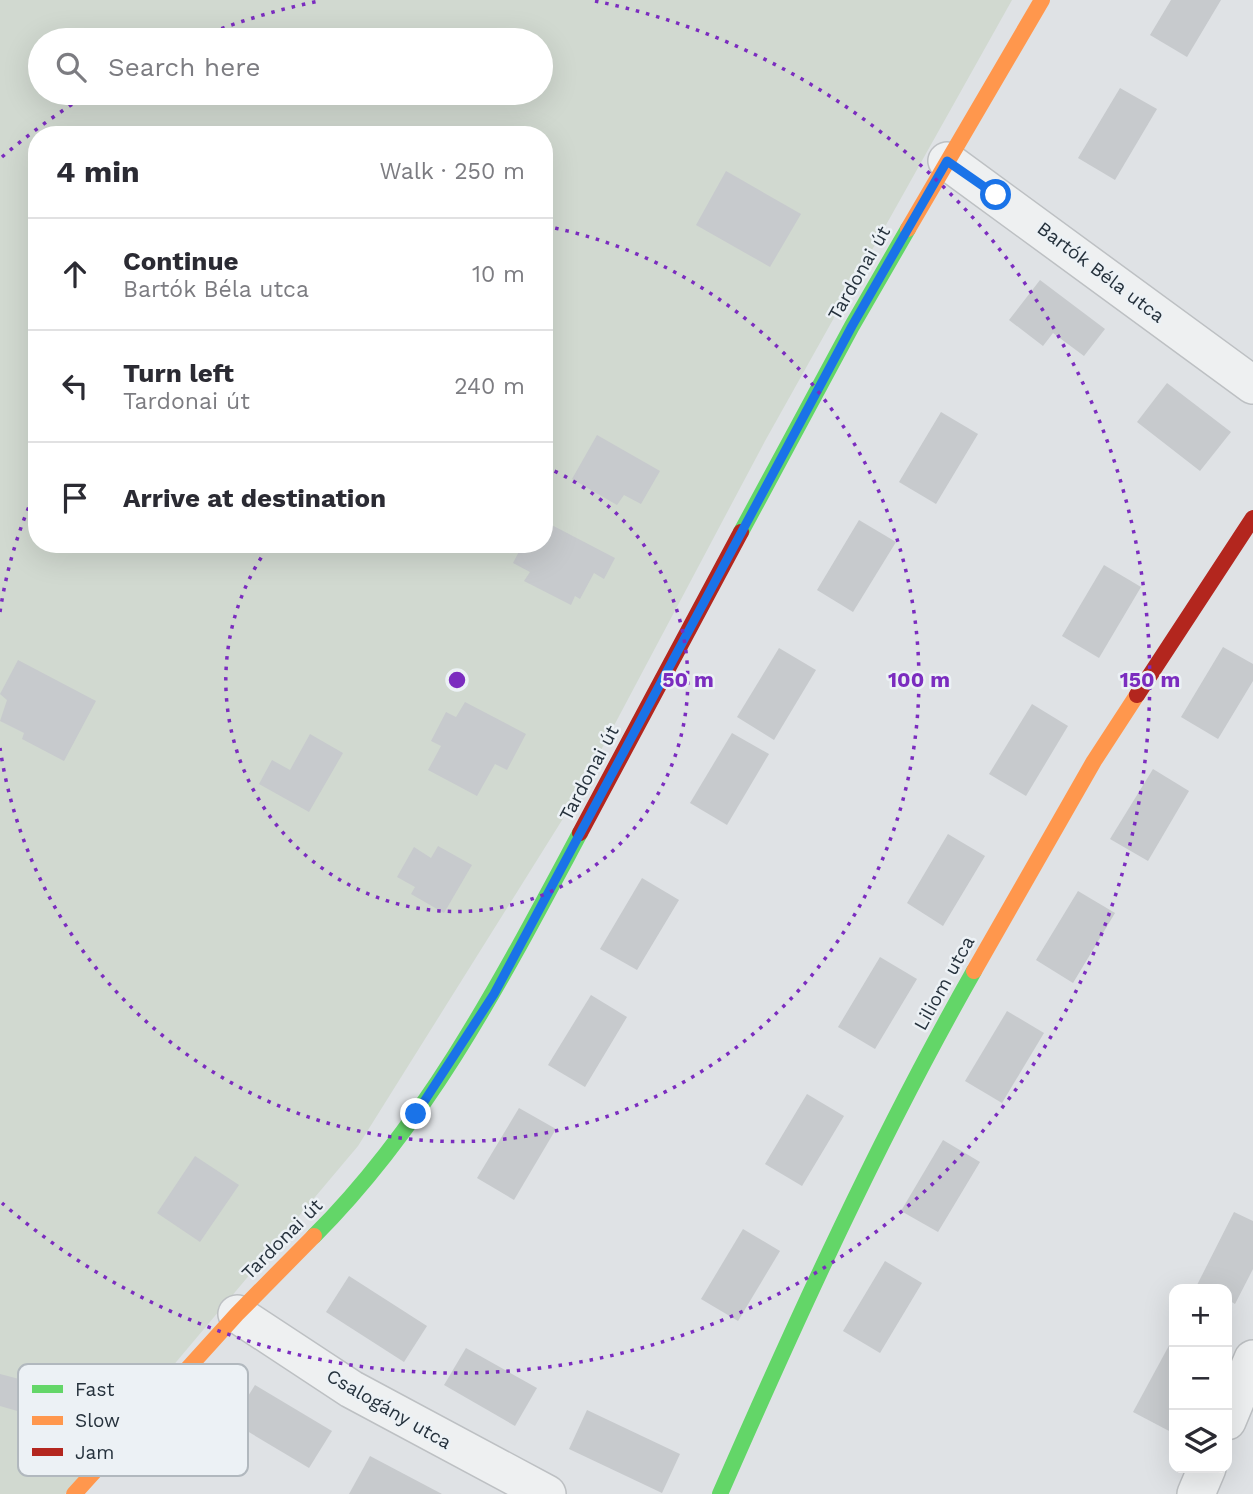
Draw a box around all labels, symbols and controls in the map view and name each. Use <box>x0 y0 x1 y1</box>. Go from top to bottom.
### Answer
search box <box>28 28 553 105</box>
icon: search <box>52 48 90 86</box>
text: Search here <box>108 52 260 82</box>
text: 4 min <box>56 154 140 189</box>
text: Walk · 250 m <box>379 158 525 185</box>
route start <box>980 179 1011 210</box>
street label: Bartók Béla utca <box>1033 217 1169 328</box>
street label: Tardonai út <box>823 222 895 324</box>
text: Continue <box>123 246 239 276</box>
icon: ahead <box>56 255 94 293</box>
text: 10 m <box>472 261 525 288</box>
text: Bartók Béla utca <box>123 276 309 303</box>
text: Turn left <box>123 358 234 388</box>
icon: left <box>56 367 94 405</box>
text: 240 m <box>454 373 525 400</box>
text: Tardonai út <box>123 388 250 415</box>
icon: arrive <box>56 479 94 517</box>
text: Arrive at destination <box>123 483 386 513</box>
text: 50 m <box>662 667 714 692</box>
text: 100 m <box>888 667 950 692</box>
text: 150 m <box>1120 667 1180 692</box>
centre of rings <box>445 668 469 692</box>
street label: Tardonai út <box>554 721 624 825</box>
street label: Liliom utca <box>909 932 979 1034</box>
route end <box>400 1098 431 1129</box>
street label: Tardonai út <box>237 1194 327 1284</box>
map controls <box>1169 1284 1232 1473</box>
button: + <box>1169 1284 1232 1347</box>
button: − <box>1169 1347 1232 1410</box>
legend <box>18 1364 248 1476</box>
street label: Csalogány utca <box>323 1364 456 1454</box>
text: Fast <box>75 1378 114 1401</box>
text: Slow <box>75 1409 120 1432</box>
button: layers <box>1169 1410 1232 1473</box>
text: Jam <box>75 1441 114 1464</box>

